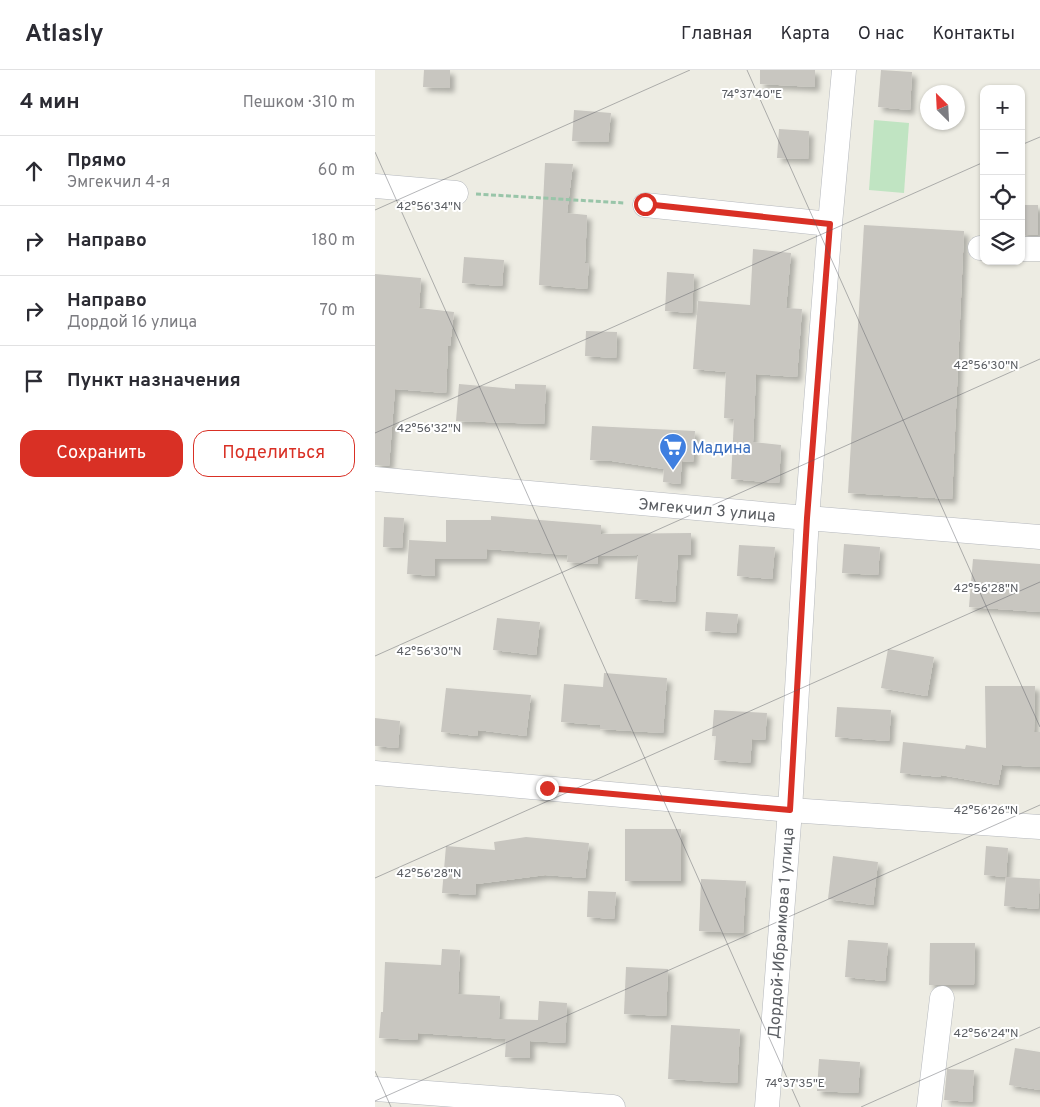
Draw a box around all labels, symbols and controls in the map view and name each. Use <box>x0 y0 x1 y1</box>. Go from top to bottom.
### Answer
text: Atlasly <box>25 20 104 50</box>
text: Главная <box>681 23 752 46</box>
text: Карта <box>780 23 830 46</box>
text: О нас <box>858 23 904 46</box>
text: Контакты <box>932 23 1015 46</box>
north arrow <box>920 85 965 130</box>
map controls <box>980 85 1025 265</box>
button: + <box>980 85 1025 130</box>
text: 74°37'40"E <box>722 87 782 103</box>
text: 4 мин <box>20 89 80 116</box>
text: Пешком · 310 m <box>243 93 355 113</box>
button: − <box>980 130 1025 175</box>
text: Прямо <box>67 149 126 173</box>
icon: ahead <box>20 157 48 185</box>
text: 60 m <box>318 161 355 181</box>
text: Эмгекчил 4-я <box>67 173 170 193</box>
button: locate <box>980 175 1025 220</box>
route start <box>634 193 657 216</box>
text: 42°56'34"N <box>397 199 461 215</box>
button: layers <box>980 220 1025 265</box>
icon: right <box>20 227 48 255</box>
text: Направо <box>67 229 147 253</box>
text: 180 m <box>312 231 355 251</box>
text: Направо <box>67 289 147 313</box>
icon: right <box>20 297 48 325</box>
text: 70 m <box>320 301 355 321</box>
text: Дордой 16 улица <box>67 313 197 333</box>
text: 42°56'30"N <box>953 358 1019 374</box>
icon: arrive <box>20 367 48 395</box>
text: Пункт назначения <box>67 369 241 393</box>
text: 42°56'32"N <box>397 421 461 437</box>
button: Сохранить <box>20 430 183 477</box>
button: Поделиться <box>193 430 355 477</box>
supermarket icon: Мадина <box>658 432 688 471</box>
place label: Мадина <box>692 439 751 459</box>
street label: Эмгекчил 3 улица <box>637 495 776 527</box>
text: 42°56'28"N <box>954 581 1018 597</box>
text: 42°56'30"N <box>396 644 462 660</box>
route end <box>536 777 559 800</box>
text: 42°56'26"N <box>954 803 1018 819</box>
street label: Дордой-Ибраимова 1 улица <box>765 827 799 1039</box>
text: 42°56'28"N <box>397 866 461 882</box>
text: 42°56'24"N <box>954 1026 1018 1042</box>
text: 74°37'35"E <box>765 1076 825 1092</box>

